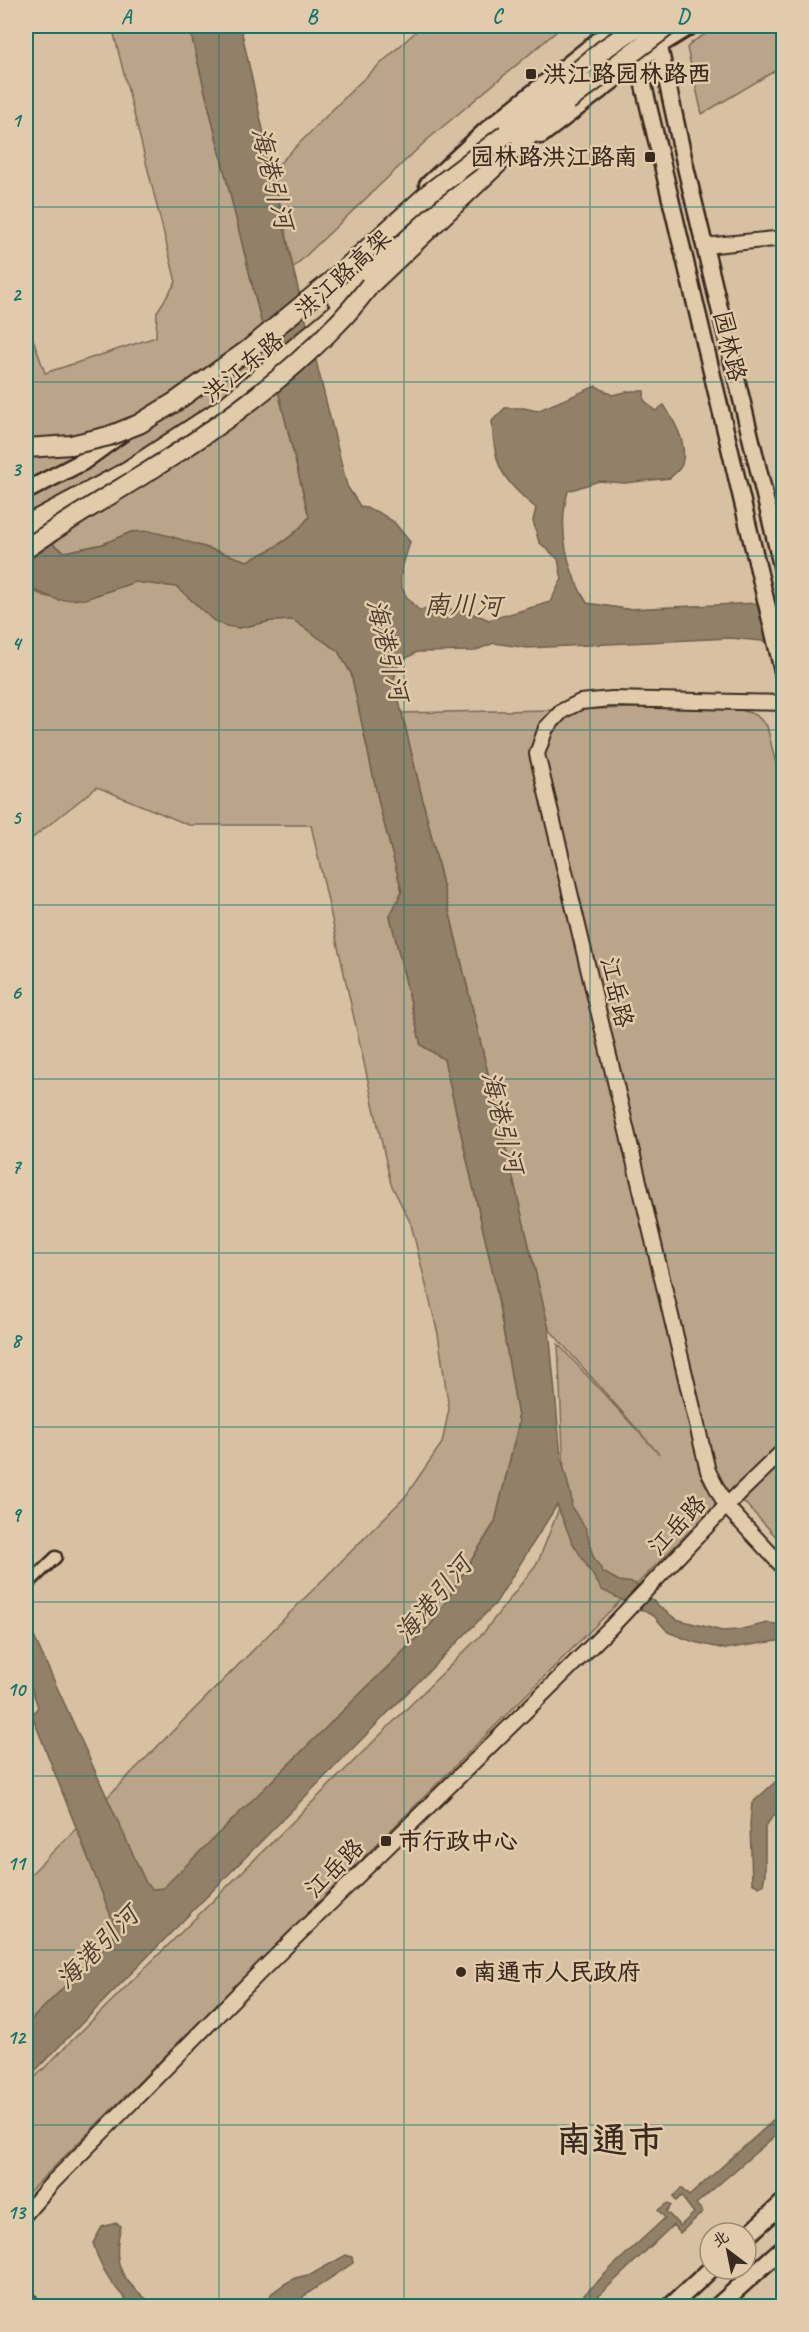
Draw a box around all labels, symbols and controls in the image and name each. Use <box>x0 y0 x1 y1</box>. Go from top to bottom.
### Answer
text: A <box>121 4 133 29</box>
text: B <box>307 4 319 29</box>
text: C <box>492 4 504 29</box>
text: D <box>677 4 691 29</box>
place label: 洪江路园林路西 <box>543 59 711 89</box>
marker: 洪江路园林路西 <box>524 67 538 81</box>
text: 1 <box>12 108 23 133</box>
water label: 海港引河 <box>244 124 302 236</box>
place label: 园林路洪江路南 <box>470 142 638 172</box>
marker: 园林路洪江路南 <box>643 150 657 164</box>
street label: 洪江路高架 <box>288 223 398 325</box>
text: 2 <box>12 282 23 307</box>
street label: 园林路 <box>707 308 753 384</box>
street label: 洪江东路 <box>196 325 290 409</box>
text: 3 <box>12 457 23 482</box>
water label: 南川河 <box>424 588 506 623</box>
water label: 海港引河 <box>359 596 417 708</box>
text: 4 <box>12 631 24 656</box>
text: 5 <box>12 805 23 830</box>
street label: 江岳路 <box>594 954 640 1030</box>
text: 6 <box>11 980 22 1005</box>
water label: 海港引河 <box>474 1068 532 1180</box>
text: 7 <box>12 1154 23 1179</box>
text: 8 <box>12 1328 24 1353</box>
street label: 江岳路 <box>641 1488 713 1562</box>
text: 9 <box>12 1502 23 1527</box>
water label: 海港引河 <box>387 1546 482 1650</box>
text: 10 <box>7 1677 27 1702</box>
place label: 市行政中心 <box>398 1826 518 1856</box>
street label: 江岳路 <box>298 1832 370 1904</box>
marker: 市行政中心 <box>379 1834 393 1848</box>
text: 11 <box>7 1851 27 1876</box>
water label: 海港引河 <box>49 1896 149 1996</box>
place label: 南通市人民政府 <box>473 1957 641 1987</box>
marker: 南通市人民政府 <box>454 1965 468 1979</box>
text: 12 <box>7 2025 27 2050</box>
district label: 南通市 <box>556 2117 664 2163</box>
text: 13 <box>7 2200 27 2225</box>
north arrow <box>698 2221 758 2281</box>
text: 北 <box>708 2226 733 2252</box>

